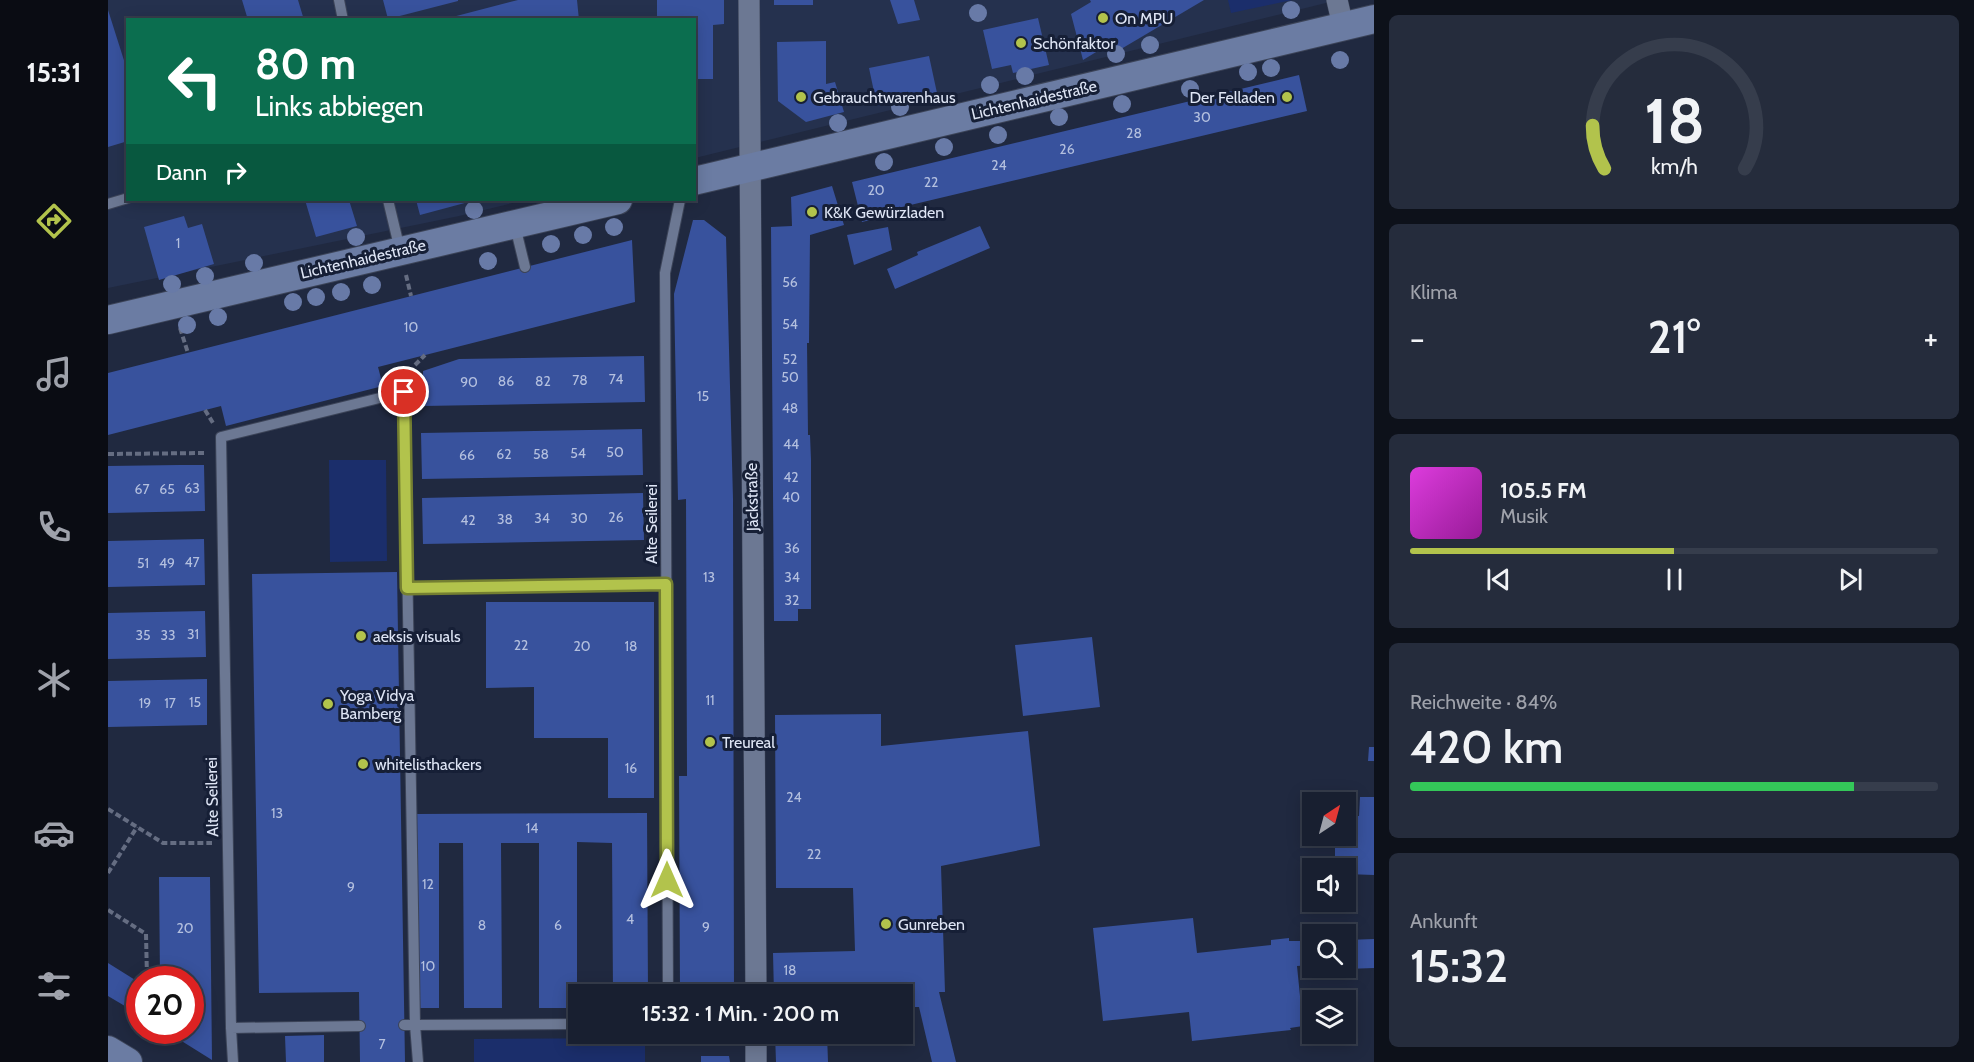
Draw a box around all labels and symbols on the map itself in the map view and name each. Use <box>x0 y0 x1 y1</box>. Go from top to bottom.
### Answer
place label: On MPU <box>1115 9 1173 28</box>
marker: On MPU <box>1096 11 1110 25</box>
place label: Schönfaktor <box>1033 34 1116 53</box>
marker: Schönfaktor <box>1014 36 1028 50</box>
street label: Lichtenhaidestraße <box>969 76 1099 124</box>
place label: Gebrauchtwarenhaus <box>813 88 956 107</box>
place label: Der Felladen <box>1190 88 1275 107</box>
marker: Gebrauchtwarenhaus <box>794 90 808 104</box>
marker: Der Felladen <box>1280 90 1294 104</box>
house number: 30 <box>1193 108 1211 126</box>
house number: 28 <box>1126 124 1142 142</box>
house number: 26 <box>1059 140 1075 158</box>
house number: 24 <box>991 156 1007 174</box>
house number: 22 <box>924 173 938 191</box>
house number: 20 <box>867 181 885 199</box>
place label: K&K Gewürzladen <box>824 203 944 222</box>
marker: K&K Gewürzladen <box>805 205 819 219</box>
house number: 1 <box>176 234 180 252</box>
street label: Lichtenhaidestraße <box>298 235 428 283</box>
house number: 56 <box>782 273 798 291</box>
house number: 54 <box>782 315 798 333</box>
house number: 10 <box>404 318 418 336</box>
house number: 52 <box>783 350 797 368</box>
pin <box>378 366 429 417</box>
house number: 50 <box>781 368 799 386</box>
house number: 74 <box>609 370 623 388</box>
house number: 78 <box>572 371 588 389</box>
house number: 86 <box>498 372 514 390</box>
house number: 82 <box>535 372 551 390</box>
house number: 90 <box>460 373 478 391</box>
house number: 15 <box>697 387 709 405</box>
house number: 48 <box>782 399 798 417</box>
house number: 44 <box>783 435 799 453</box>
house number: 50 <box>606 443 624 461</box>
house number: 54 <box>570 444 586 462</box>
house number: 62 <box>496 445 512 463</box>
house number: 58 <box>533 445 549 463</box>
house number: 66 <box>459 446 475 464</box>
street label: Jäckstraße <box>742 463 762 532</box>
house number: 42 <box>783 468 799 486</box>
house number: 63 <box>184 479 200 497</box>
house number: 67 <box>135 480 149 498</box>
house number: 65 <box>159 480 175 498</box>
street label: Alte Seilerei <box>642 484 661 564</box>
house number: 40 <box>782 488 800 506</box>
house number: 26 <box>608 508 624 526</box>
house number: 34 <box>534 509 550 527</box>
house number: 30 <box>570 509 588 527</box>
house number: 38 <box>497 510 513 528</box>
house number: 42 <box>460 511 476 529</box>
house number: 36 <box>784 539 800 557</box>
house number: 47 <box>184 553 200 571</box>
house number: 51 <box>137 554 149 572</box>
house number: 49 <box>159 554 175 572</box>
house number: 13 <box>703 568 715 586</box>
house number: 34 <box>784 568 800 586</box>
house number: 32 <box>785 591 799 609</box>
house number: 31 <box>187 625 199 643</box>
house number: 35 <box>135 626 151 644</box>
house number: 33 <box>160 626 176 644</box>
place label: aeksis visuals <box>373 627 461 646</box>
marker: aeksis visuals <box>354 629 368 643</box>
house number: 22 <box>514 636 528 654</box>
house number: 20 <box>573 637 591 655</box>
house number: 18 <box>624 637 638 655</box>
place label: Yoga Vidya Bamberg <box>339 686 414 723</box>
house number: 11 <box>705 691 715 709</box>
house number: 15 <box>189 693 201 711</box>
house number: 19 <box>139 694 151 712</box>
house number: 17 <box>164 694 176 712</box>
marker: Yoga Vidya Bamberg <box>321 697 335 711</box>
place label: Treureal <box>722 733 775 752</box>
marker: Treureal <box>703 735 717 749</box>
place label: whitelisthackers <box>375 755 482 774</box>
street label: Alte Seilerei <box>202 757 222 837</box>
marker: whitelisthackers <box>356 757 370 771</box>
house number: 16 <box>625 759 637 777</box>
house number: 24 <box>786 788 802 806</box>
north arrow <box>1302 792 1356 846</box>
house number: 13 <box>271 804 283 822</box>
house number: 14 <box>526 819 538 837</box>
house number: 22 <box>807 845 821 863</box>
position arrow <box>635 848 699 912</box>
house number: 12 <box>422 875 434 893</box>
house number: 9 <box>347 878 355 896</box>
house number: 4 <box>626 910 634 928</box>
place label: Gunreben <box>898 915 965 934</box>
house number: 8 <box>478 916 486 934</box>
house number: 6 <box>554 916 562 934</box>
marker: Gunreben <box>879 917 893 931</box>
house number: 9 <box>702 918 710 936</box>
house number: 20 <box>176 919 194 937</box>
house number: 10 <box>421 957 435 975</box>
house number: 18 <box>783 961 797 979</box>
speed limit sign: 20 <box>126 966 204 1044</box>
house number: 7 <box>378 1035 386 1053</box>

